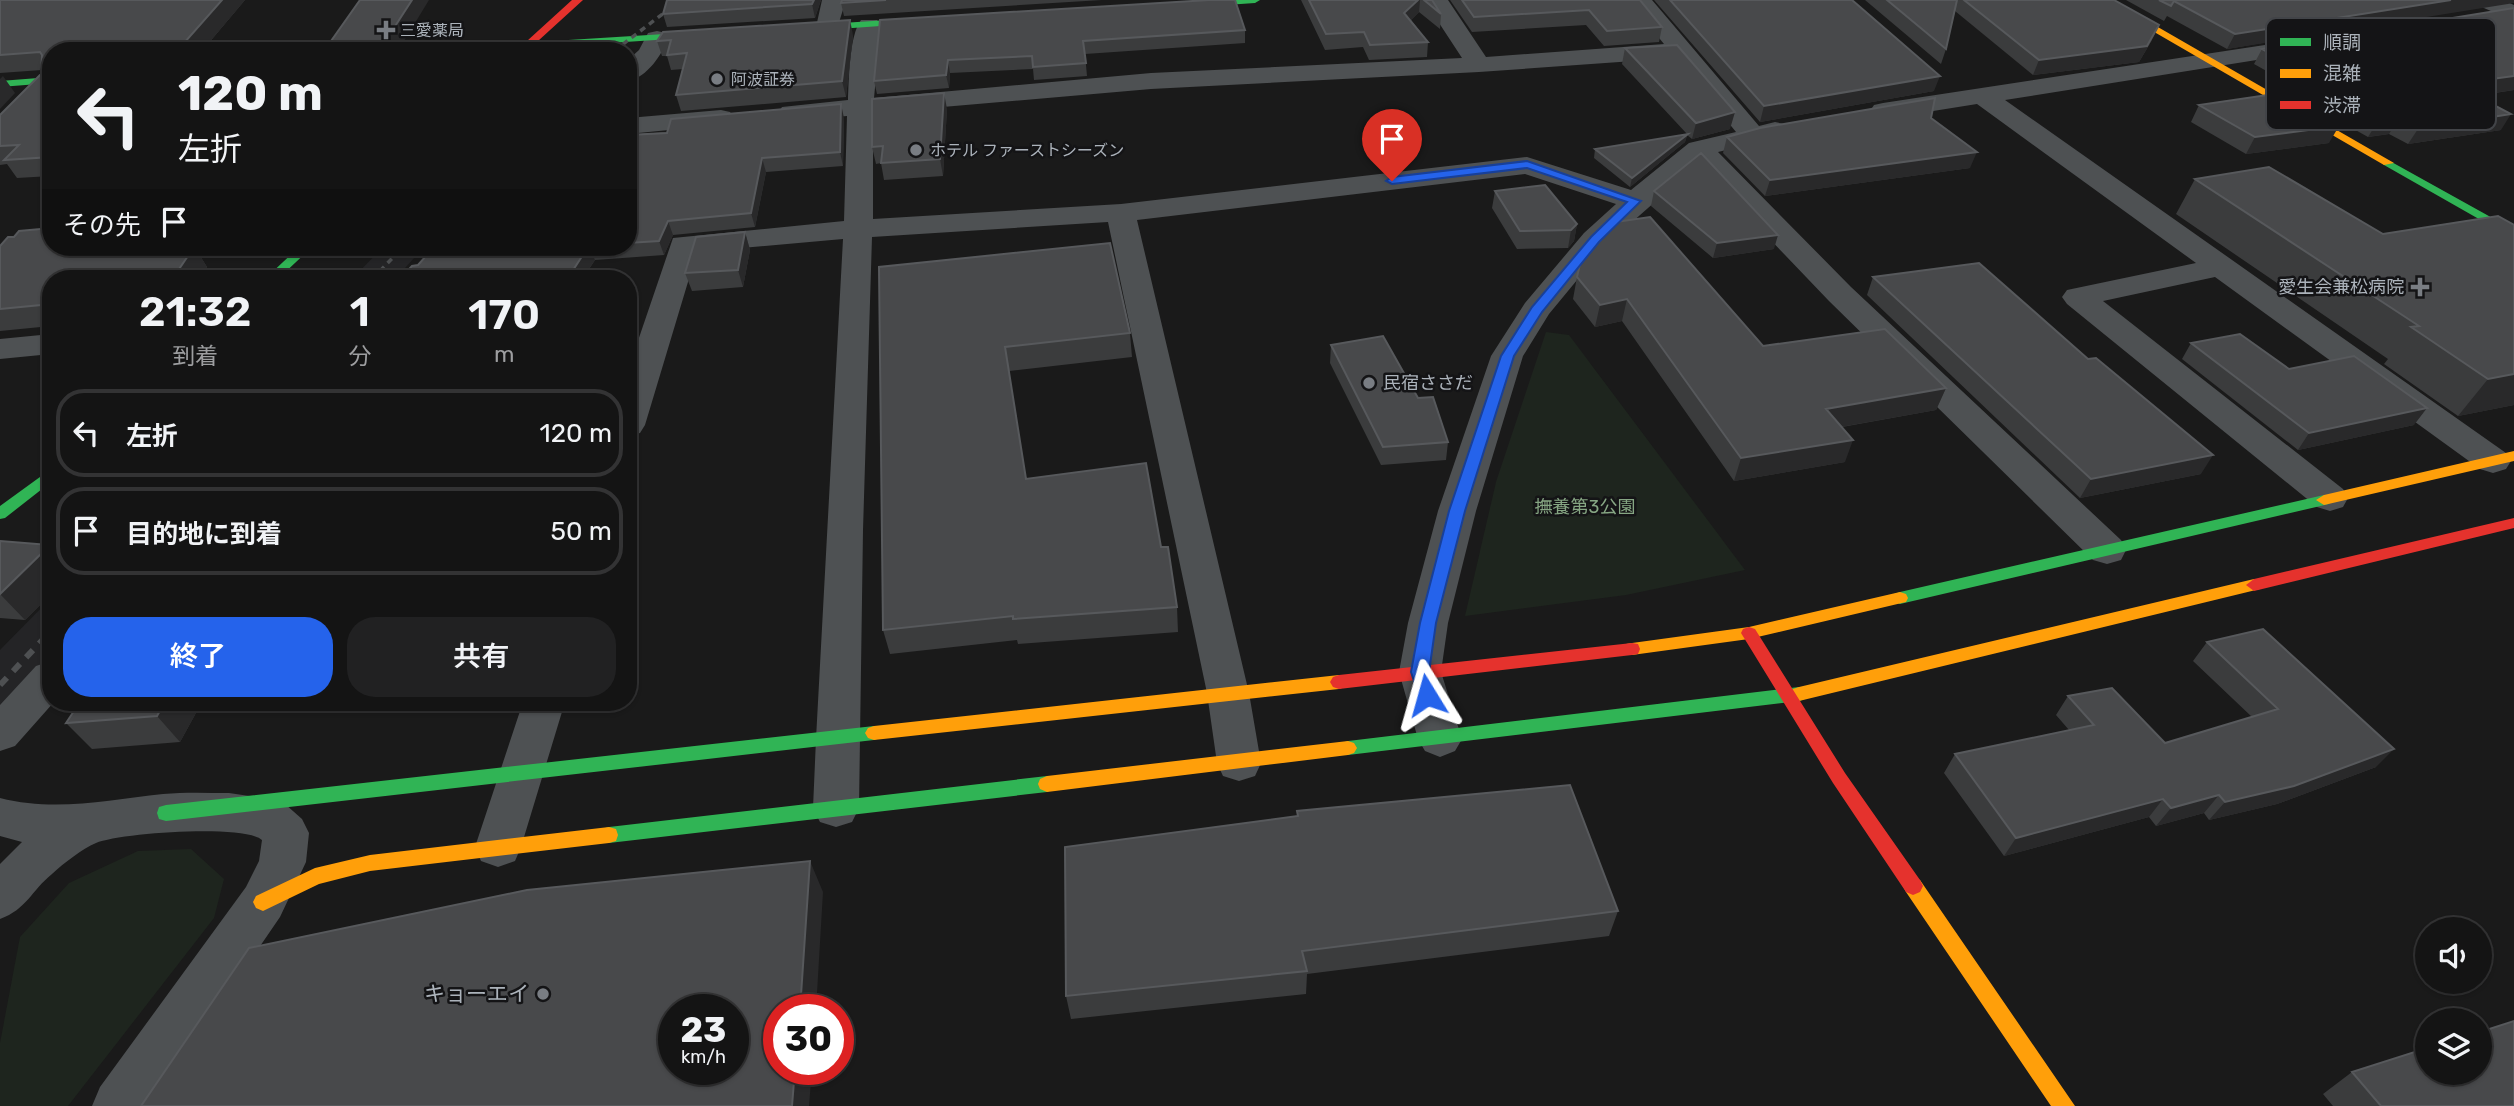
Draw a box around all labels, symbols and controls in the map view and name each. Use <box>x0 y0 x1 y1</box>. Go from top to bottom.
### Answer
legend <box>2266 18 2496 130</box>
place label: 三愛薬局 <box>400 21 464 40</box>
marker: 三愛薬局 <box>378 22 394 38</box>
text: 順調 <box>2323 31 2361 54</box>
text: 混雑 <box>2323 62 2361 85</box>
text: 120 m <box>178 64 323 122</box>
icon: left <box>63 70 154 161</box>
place label: 阿波証券 <box>731 70 795 89</box>
marker: 阿波証券 <box>709 71 725 87</box>
text: 渋滞 <box>2323 94 2361 117</box>
pin <box>1362 109 1422 181</box>
icon: arrive <box>1373 120 1411 158</box>
text: 左折 <box>178 130 242 168</box>
place label: ホテル ファーストシーズン <box>930 141 1124 160</box>
marker: ホテル ファーストシーズン <box>908 142 924 158</box>
icon: arrive <box>155 203 193 241</box>
text: その先 <box>63 210 141 241</box>
place label: 愛生会兼松病院 <box>2278 276 2404 298</box>
marker: 愛生会兼松病院 <box>2410 277 2430 297</box>
text: 21:32 <box>139 287 251 337</box>
text: 1 <box>350 287 370 337</box>
text: 170 <box>468 290 540 340</box>
text: m <box>494 340 514 368</box>
text: 到着 <box>172 342 218 370</box>
text: 分 <box>348 342 371 370</box>
place label: 民宿ささだ <box>1383 372 1473 394</box>
marker: 民宿ささだ <box>1361 375 1377 391</box>
icon: left <box>67 414 105 452</box>
text: 120 m <box>540 418 612 449</box>
text: 左折 <box>126 421 178 452</box>
park label: 撫養第3公園 <box>1535 496 1635 518</box>
icon: arrive <box>67 512 105 550</box>
text: 50 m <box>551 516 612 547</box>
text: 目的地に到着 <box>126 519 282 550</box>
button: 終了 <box>63 617 333 697</box>
button: 共有 <box>347 617 616 697</box>
position arrow <box>1390 658 1464 732</box>
map controls <box>2415 917 2492 1085</box>
button: sound <box>2415 917 2492 994</box>
place label: キョーエイ <box>424 981 529 1006</box>
marker: キョーエイ <box>535 986 551 1002</box>
speed limit sign: 30 <box>763 994 854 1085</box>
button: layers <box>2415 1008 2492 1085</box>
text: 23 <box>681 1009 726 1051</box>
text: km/h <box>681 1046 726 1068</box>

